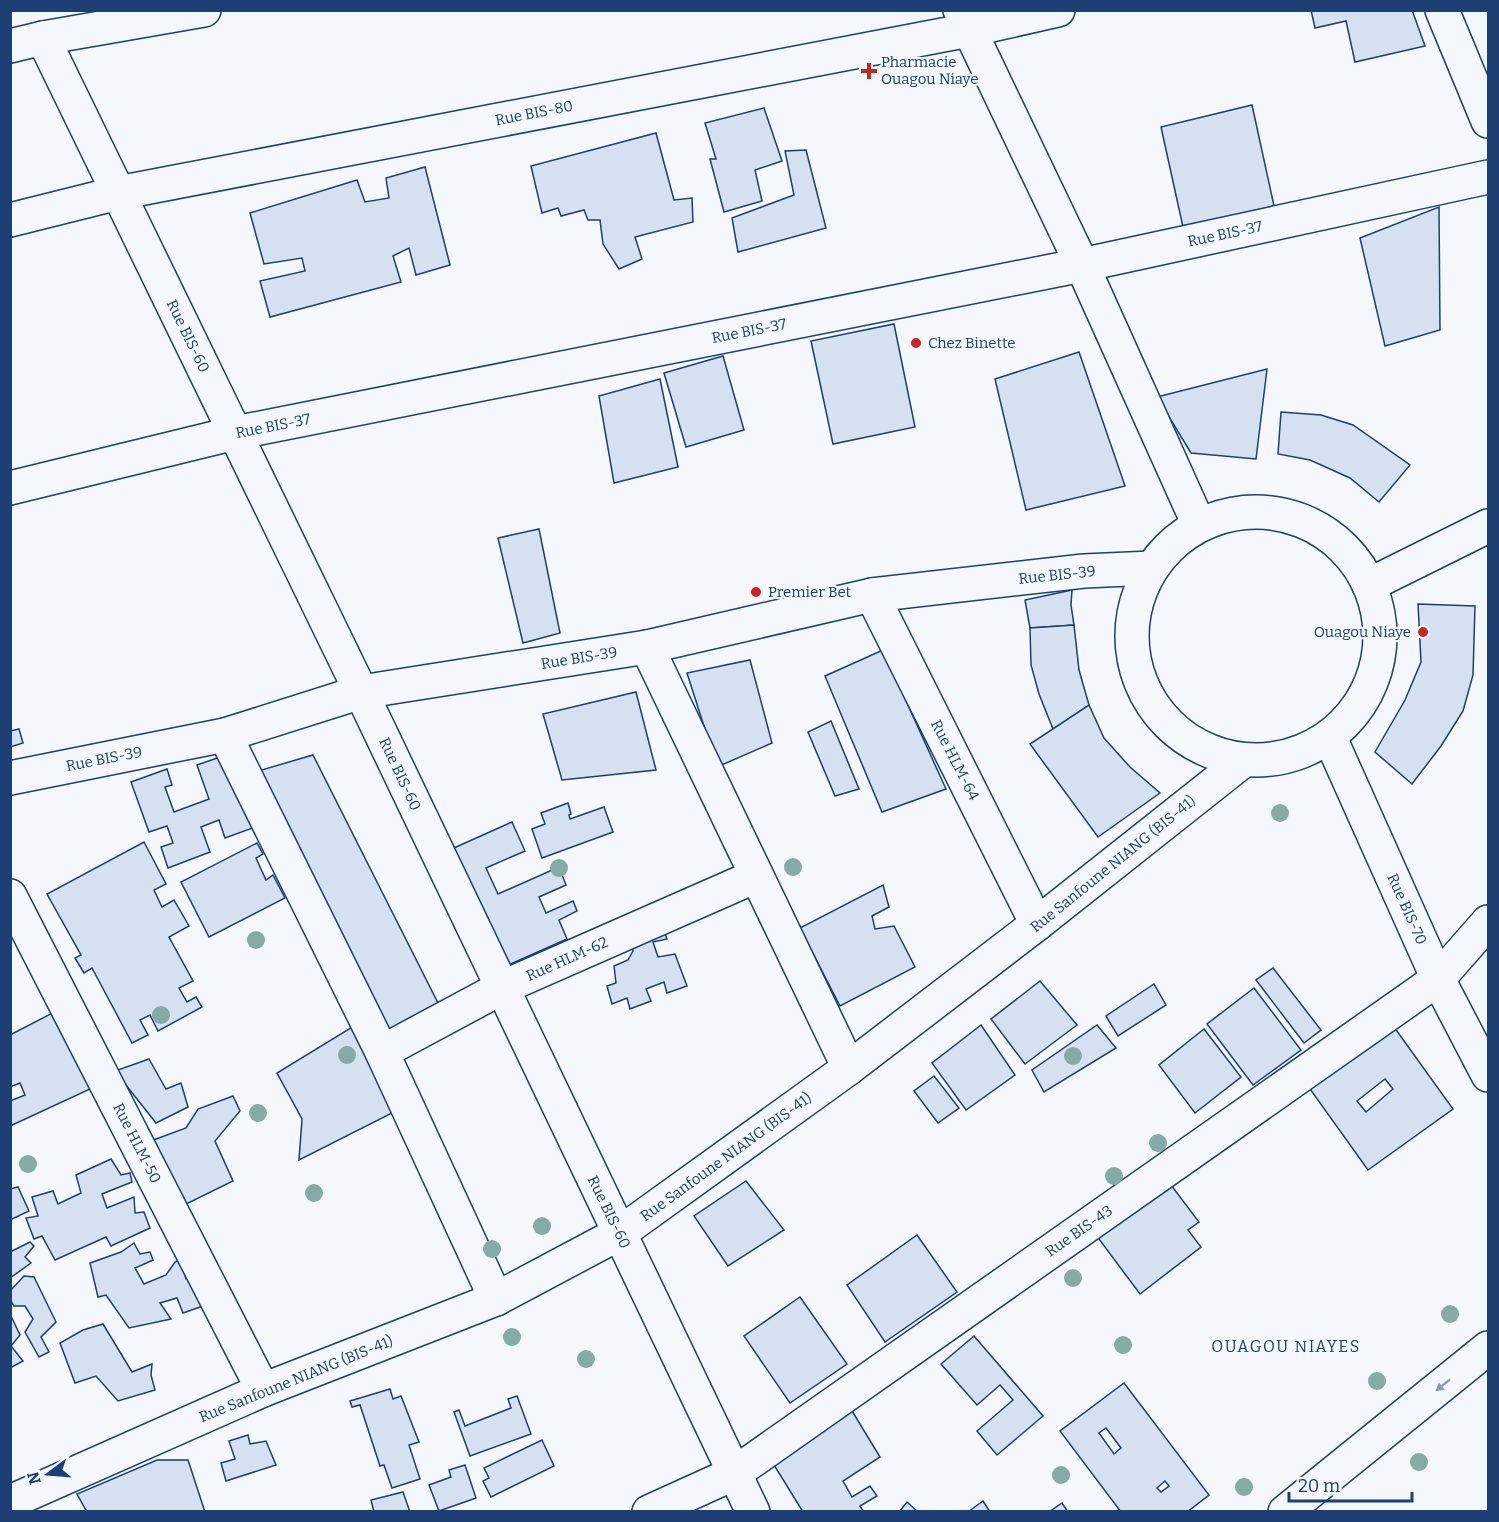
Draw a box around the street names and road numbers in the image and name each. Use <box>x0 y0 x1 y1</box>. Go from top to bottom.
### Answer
street label: Rue BIS-80 <box>494 97 574 129</box>
street label: Rue BIS-37 <box>1186 217 1264 251</box>
street label: Rue BIS-60 <box>163 297 213 375</box>
street label: Rue BIS-37 <box>710 315 788 347</box>
street label: Rue BIS-37 <box>234 410 312 442</box>
street label: Rue BIS-39 <box>1018 562 1096 588</box>
street label: Rue BIS-39 <box>539 643 619 673</box>
street label: Rue HLM-64 <box>927 717 983 804</box>
street label: Rue BIS-60 <box>375 735 425 813</box>
street label: Rue BIS-39 <box>64 743 144 775</box>
street label: Rue Sanfoune NIANG (BIS-41) <box>1027 792 1199 936</box>
street label: Rue BIS-70 <box>1383 870 1431 948</box>
street label: Rue HLM-62 <box>523 933 611 985</box>
street label: Rue Sanfoune NIANG (BIS-41) <box>637 1089 815 1225</box>
street label: Rue HLM-50 <box>109 1100 165 1186</box>
street label: Rue BIS-60 <box>584 1173 634 1251</box>
street label: Rue BIS-43 <box>1042 1201 1116 1261</box>
street label: Rue Sanfoune NIANG (BIS-41) <box>197 1332 395 1426</box>

